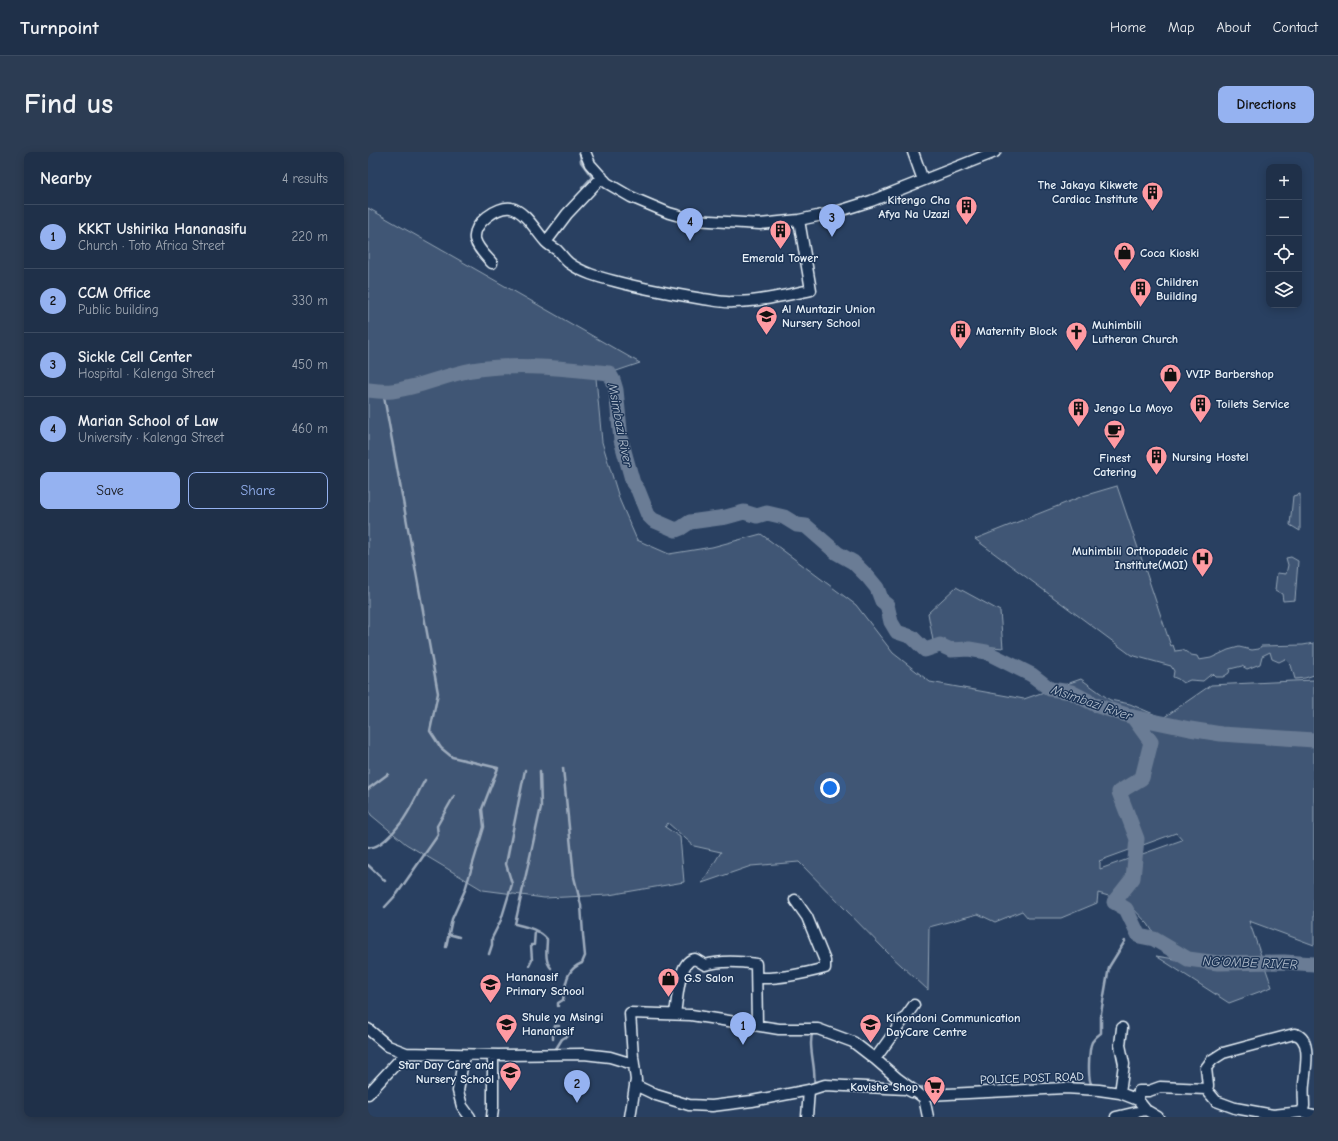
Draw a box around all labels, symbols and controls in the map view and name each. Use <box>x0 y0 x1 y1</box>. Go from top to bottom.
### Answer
text: Turnpoint <box>20 17 99 39</box>
text: Home <box>1110 19 1146 36</box>
text: Map <box>1168 19 1194 36</box>
text: About <box>1216 19 1251 36</box>
text: Contact <box>1273 19 1318 36</box>
button: Directions <box>1218 86 1314 123</box>
text: Find us <box>24 88 113 120</box>
map controls <box>1266 164 1302 308</box>
button: + <box>1266 164 1302 200</box>
text: Nearby <box>40 169 91 188</box>
text: 4 results <box>282 171 328 186</box>
place label: The Jakaya Kikwete Cardiac Institute <box>1038 178 1138 206</box>
building icon: The Jakaya Kikwete Cardiac Institute <box>1140 179 1166 212</box>
place label: Kitengo Cha Afya Na Uzazi <box>879 193 950 221</box>
building icon: Kitengo Cha Afya Na Uzazi <box>953 194 979 227</box>
button: − <box>1266 200 1302 236</box>
pin: 3 <box>819 204 845 237</box>
pin: 4 <box>677 208 703 241</box>
building icon: Emerald Tower <box>767 218 793 251</box>
text: KKKT Ushirika Hananasifu <box>78 220 247 238</box>
text: 1 <box>50 229 56 244</box>
text: 220 m <box>291 229 328 244</box>
button: locate <box>1266 236 1302 272</box>
text: Church · Toto Africa Street <box>78 238 225 253</box>
shop icon: Coca Kioski <box>1112 240 1138 273</box>
place label: Coca Kioski <box>1140 246 1199 260</box>
place label: Emerald Tower <box>742 251 818 265</box>
button: layers <box>1266 272 1302 308</box>
place label: Children Building <box>1156 275 1198 303</box>
building icon: Children Building <box>1128 276 1154 309</box>
text: CCM Office <box>78 284 151 302</box>
text: 2 <box>50 293 56 308</box>
text: 330 m <box>292 293 328 308</box>
text: Public building <box>78 302 159 317</box>
place label: Al Muntazir Union Nursery School <box>782 302 875 330</box>
school or university icon: Al Muntazir Union Nursery School <box>754 303 780 336</box>
building icon: Maternity Block <box>947 318 973 351</box>
place label: Muhimbili Lutheran Church <box>1092 318 1178 346</box>
church icon: Muhimbili Lutheran Church <box>1064 319 1090 352</box>
place label: Maternity Block <box>976 324 1057 338</box>
text: Sickle Cell Center <box>78 348 192 366</box>
text: 3 <box>50 357 56 372</box>
text: 450 m <box>292 357 328 372</box>
shop icon: VVIP Barbershop <box>1157 361 1183 394</box>
text: Hospital · Kalenga Street <box>78 366 214 381</box>
place label: VVIP Barbershop <box>1186 367 1274 381</box>
water label: Msimbazi River <box>605 381 636 469</box>
building icon: Toilets Service <box>1187 391 1213 424</box>
building icon: Jengo La Moyo <box>1066 395 1092 428</box>
place label: Toilets Service <box>1216 397 1289 411</box>
place label: Jengo La Moyo <box>1094 401 1173 415</box>
text: Marian School of Law <box>78 412 219 430</box>
cafe icon: Finest Catering <box>1102 418 1128 451</box>
text: 4 <box>50 421 56 436</box>
text: 460 m <box>292 421 328 436</box>
text: University · Kalenga Street <box>78 430 224 445</box>
building icon: Nursing Hostel <box>1143 444 1169 477</box>
place label: Nursing Hostel <box>1172 450 1249 464</box>
place label: Finest Catering <box>1093 451 1137 479</box>
button: Save <box>40 472 180 509</box>
button: Share <box>188 472 328 509</box>
place label: Muhimbili Orthopadeic Institute(MOI) <box>1072 544 1188 572</box>
hospital icon: Muhimbili Orthopadeic Institute(MOI) <box>1190 545 1216 578</box>
water label: Msimbazi River <box>1049 681 1135 724</box>
your location <box>820 778 840 798</box>
water label: NG'OMBE RIVER <box>1202 953 1298 972</box>
shop icon: G.S Salon <box>655 965 681 998</box>
place label: Hananasif Primary School <box>506 970 584 998</box>
school or university icon: Hananasif Primary School <box>478 971 504 1004</box>
place label: G.S Salon <box>684 971 734 985</box>
place label: Shule ya Msingi Hananasif <box>522 1010 604 1038</box>
school or university icon: Shule ya Msingi Hananasif <box>494 1011 520 1044</box>
place label: Kinondoni Communication DayCare Centre <box>886 1011 1021 1039</box>
pin: 1 <box>730 1012 756 1045</box>
school or university icon: Kinondoni Communication DayCare Centre <box>857 1012 883 1045</box>
place label: Star Day Care and Nursery School <box>398 1058 494 1086</box>
school or university icon: Star Day Care and Nursery School <box>497 1059 523 1092</box>
street label: POLICE POST ROAD <box>980 1069 1084 1087</box>
pin: 2 <box>564 1070 590 1103</box>
supermarket icon: Kavishe Shop <box>921 1074 947 1107</box>
place label: Kavishe Shop <box>850 1080 918 1094</box>

